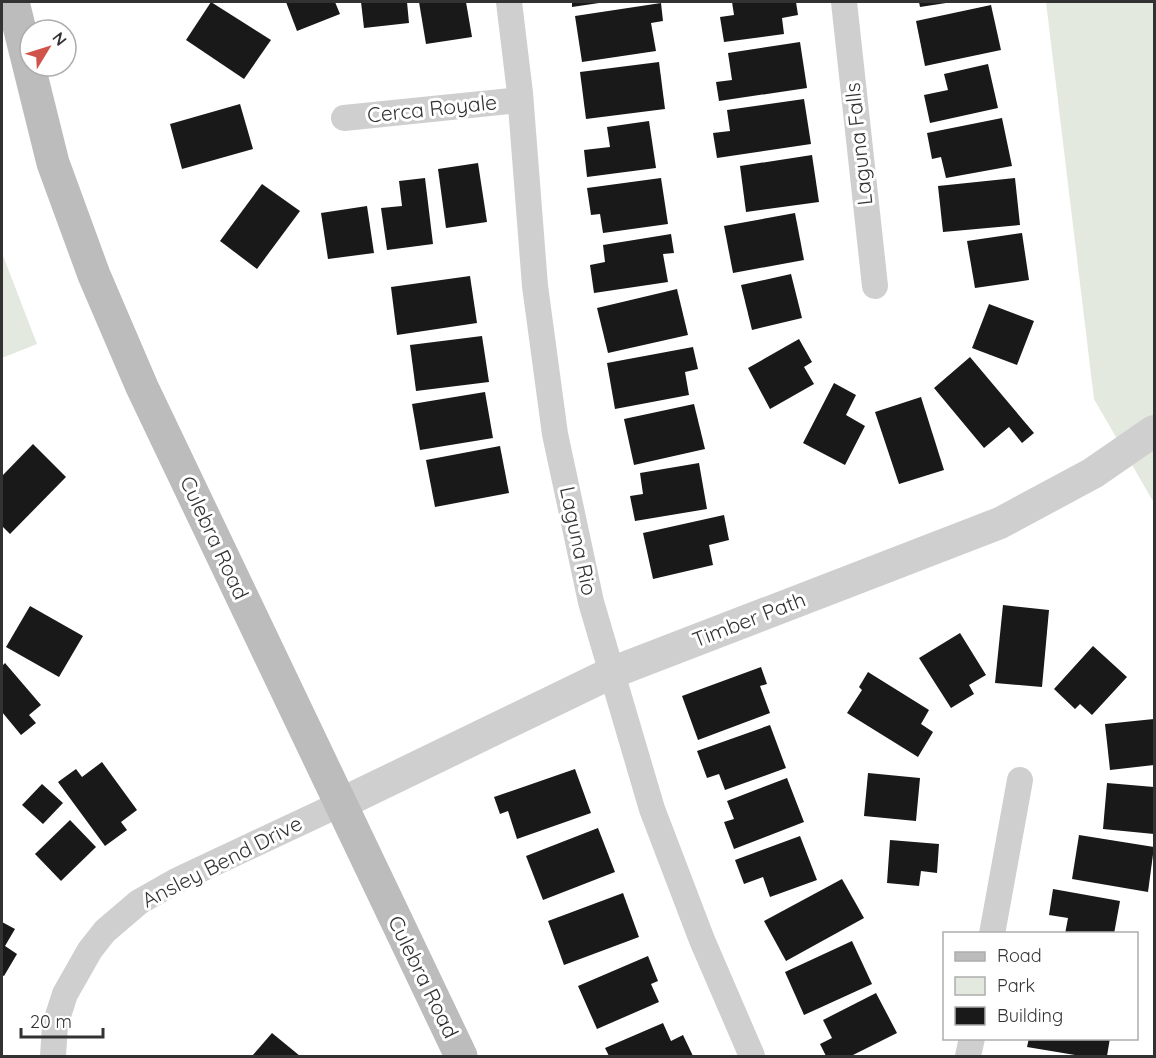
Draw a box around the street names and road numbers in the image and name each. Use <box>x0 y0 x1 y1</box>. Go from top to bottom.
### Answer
street label: Laguna Falls <box>839 82 877 207</box>
street label: Cerca Royale <box>366 88 498 128</box>
street label: Culebra Road <box>175 472 255 603</box>
street label: Laguna Rio <box>555 484 603 598</box>
street label: Timber Path <box>688 586 809 653</box>
street label: Ansley Bend Drive <box>137 810 306 913</box>
street label: Culebra Road <box>383 911 465 1042</box>

